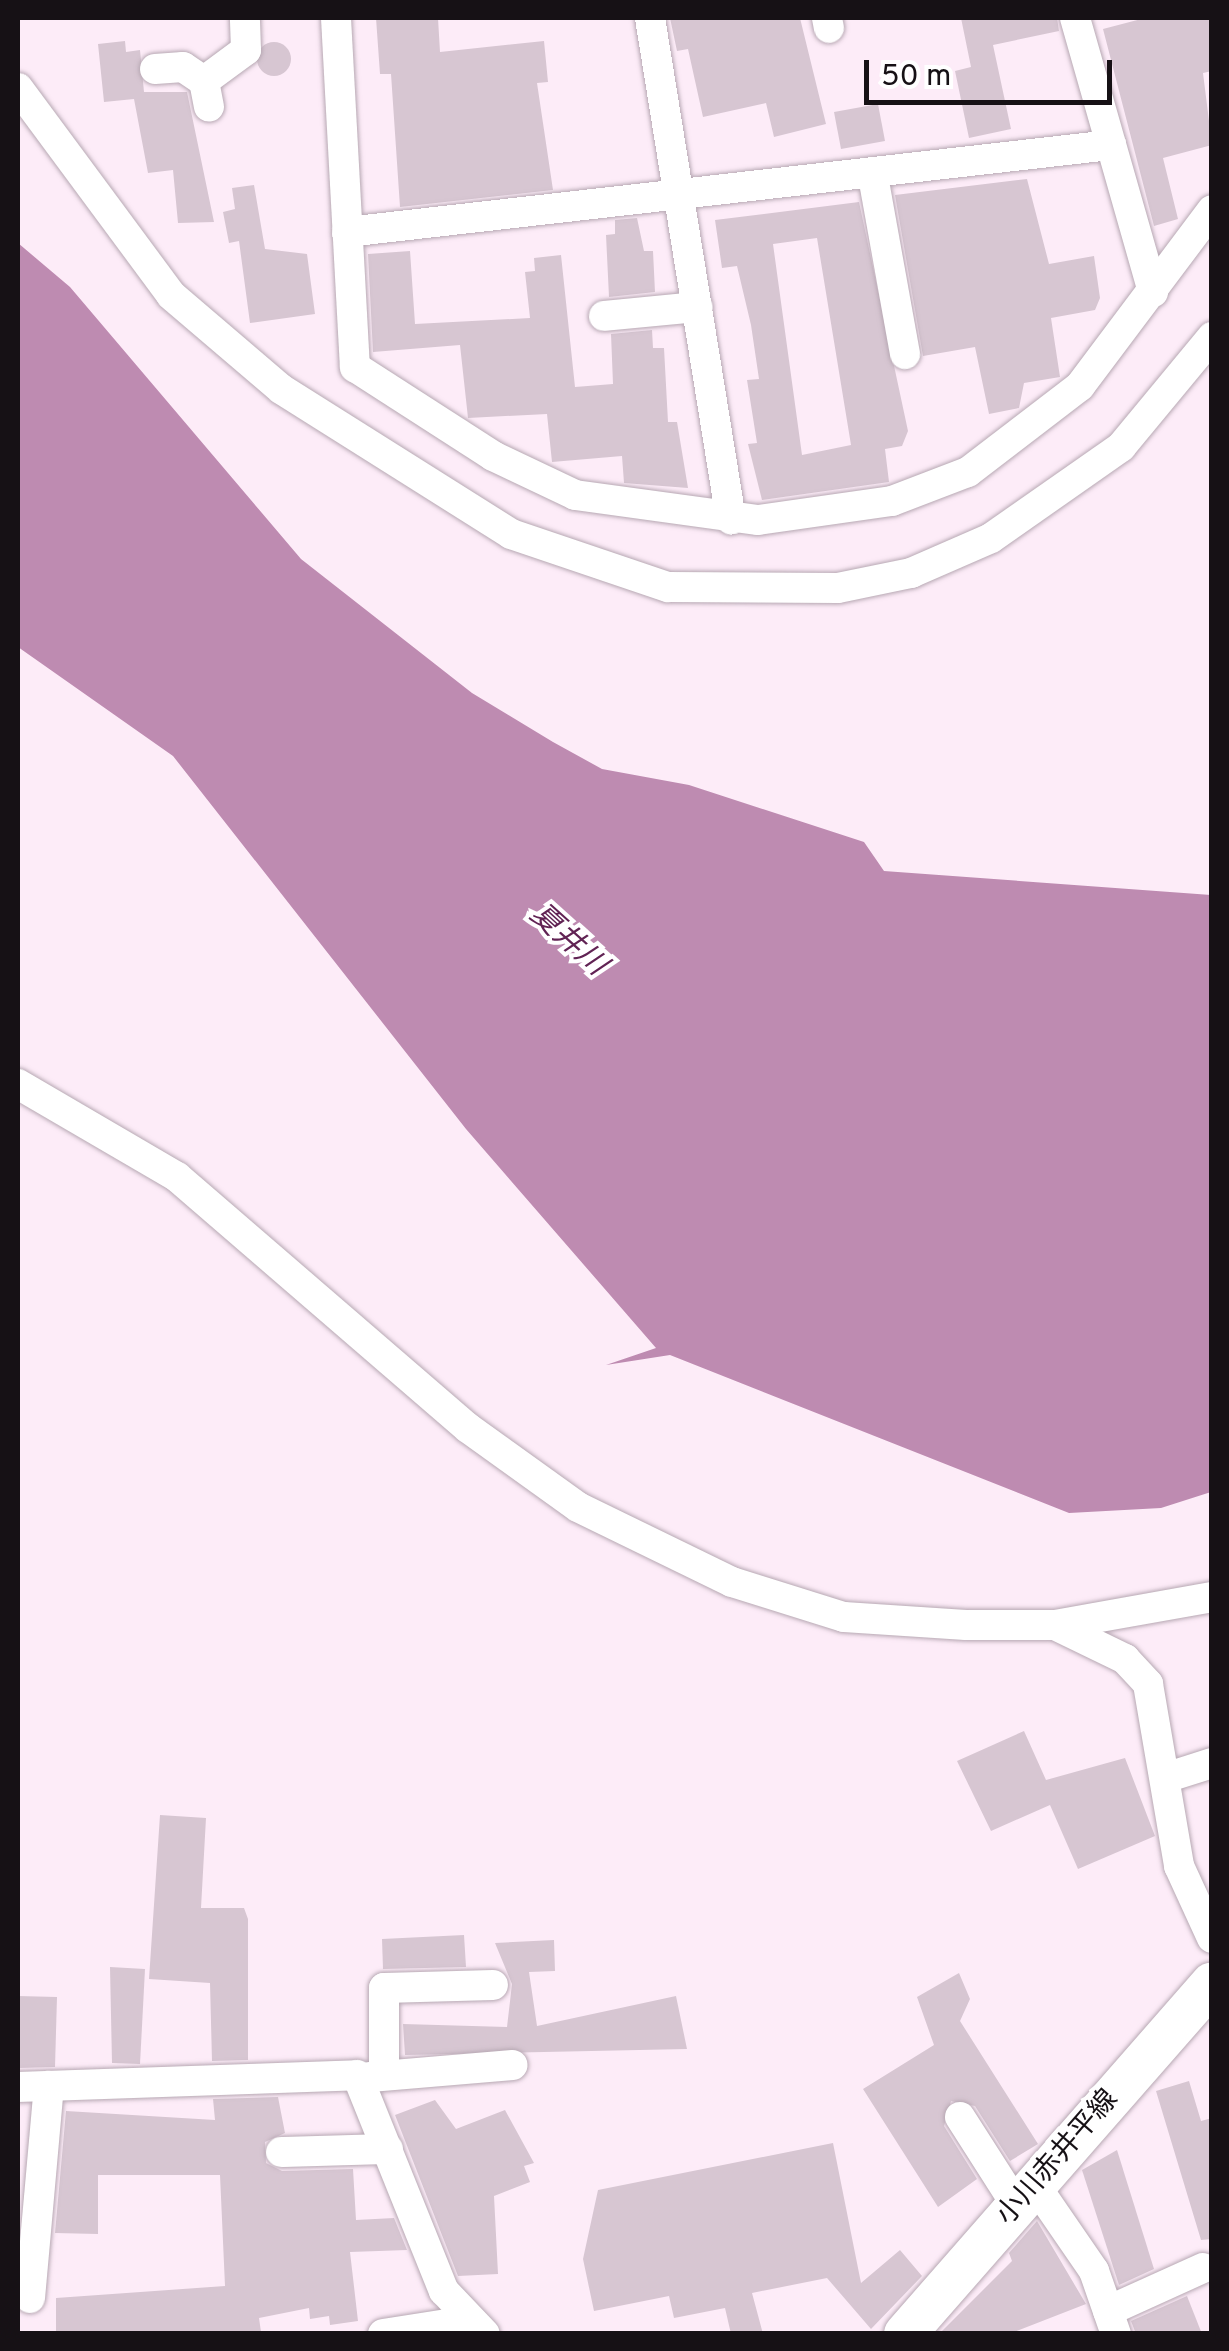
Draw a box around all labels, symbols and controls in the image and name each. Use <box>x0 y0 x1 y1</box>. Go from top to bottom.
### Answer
scale bar <box>869 40 1116 102</box>
text: 50 m <box>881 59 951 96</box>
water label: 夏井川 <box>522 898 612 984</box>
street label: 小川赤井平線 <box>990 2084 1126 2232</box>

